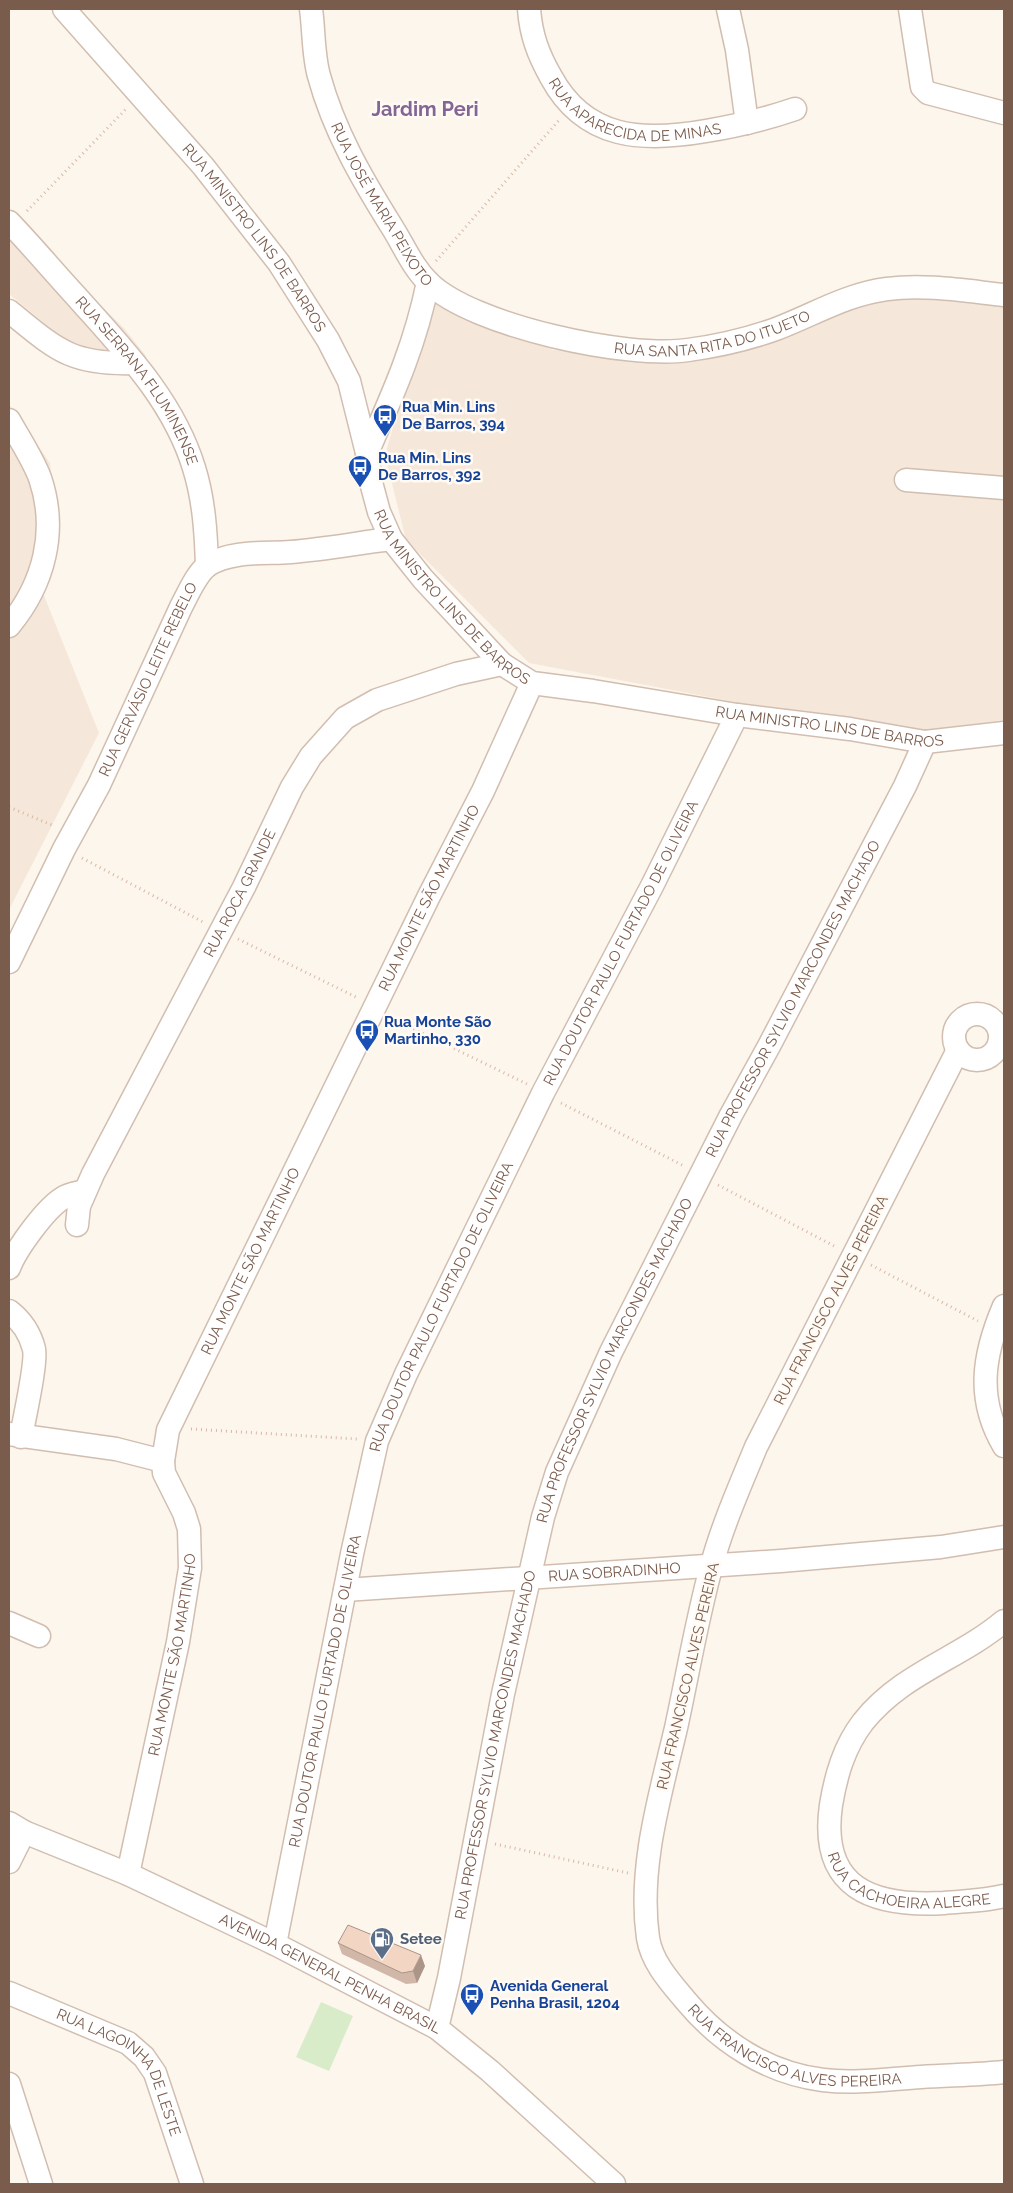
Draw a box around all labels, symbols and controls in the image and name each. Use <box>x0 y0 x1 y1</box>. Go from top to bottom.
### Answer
street label: RUA APARECIDA DE MINAS <box>545 75 723 145</box>
district label: Jardim Peri <box>371 97 479 121</box>
street label: RUA JOSÉ MARIA PEIXOTO <box>327 120 436 290</box>
street label: RUA MINISTRO LINS DE BARROS <box>179 140 330 335</box>
street label: RUA SERRANA FLUMINENSE <box>72 293 201 467</box>
street label: RUA SANTA RITA DO ITUETO <box>613 307 813 361</box>
place label: Rua Min. Lins De Barros, 394 <box>402 398 505 433</box>
bus stop icon: Rua Min. Lins De Barros, 394 <box>372 403 398 437</box>
place label: Rua Min. Lins De Barros, 392 <box>378 449 481 484</box>
bus stop icon: Rua Min. Lins De Barros, 392 <box>347 454 373 488</box>
street label: RUA MINISTRO LINS DE BARROS <box>370 507 533 688</box>
street label: RUA GERVÁSIO LEITE REBELO <box>95 579 201 779</box>
street label: RUA MINISTRO LINS DE BARROS <box>714 703 944 751</box>
street label: RUA DOUTOR PAULO FURTADO DE OLIVEIRA <box>540 797 702 1089</box>
street label: RUA MONTE SÃO MARTINHO <box>375 802 483 994</box>
street label: RUA ROCA GRANDE <box>200 826 279 960</box>
street label: RUA PROFESSOR SYLVIO MARCONDES MACHADO <box>702 837 884 1160</box>
place label: Rua Monte São Martinho, 330 <box>384 1013 491 1048</box>
bus stop icon: Rua Monte São Martinho, 330 <box>354 1018 380 1052</box>
street label: RUA DOUTOR PAULO FURTADO DE OLIVEIRA <box>366 1159 517 1453</box>
street label: RUA MONTE SÃO MARTINHO <box>197 1165 304 1358</box>
street label: RUA FRANCISCO ALVES PEREIRA <box>770 1192 892 1408</box>
street label: RUA PROFESSOR SYLVIO MARCONDES MACHADO <box>533 1195 696 1525</box>
street label: RUA DOUTOR PAULO FURTADO DE OLIVEIRA <box>285 1533 365 1849</box>
street label: RUA MONTE SÃO MARTINHO <box>145 1553 199 1758</box>
street label: RUA SOBRADINHO <box>548 1559 681 1585</box>
street label: RUA FRANCISCO ALVES PEREIRA <box>653 1560 723 1792</box>
street label: RUA PROFESSOR SYLVIO MARCONDES MACHADO <box>451 1569 540 1921</box>
street label: RUA CACHOEIRA ALEGRE <box>824 1850 991 1913</box>
street label: AVENIDA GENERAL PENHA BRASIL <box>216 1910 444 2038</box>
fuel station icon: Setee <box>369 1926 395 1960</box>
place label: Setee <box>400 1930 442 1948</box>
place label: Avenida General Penha Brasil, 1204 <box>490 1977 620 2012</box>
bus stop icon: Avenida General Penha Brasil, 1204 <box>459 1982 485 2016</box>
street label: RUA FRANCISCO ALVES PEREIRA <box>684 2000 902 2091</box>
street label: RUA LAGOINHA DE LESTE <box>54 2005 184 2138</box>

